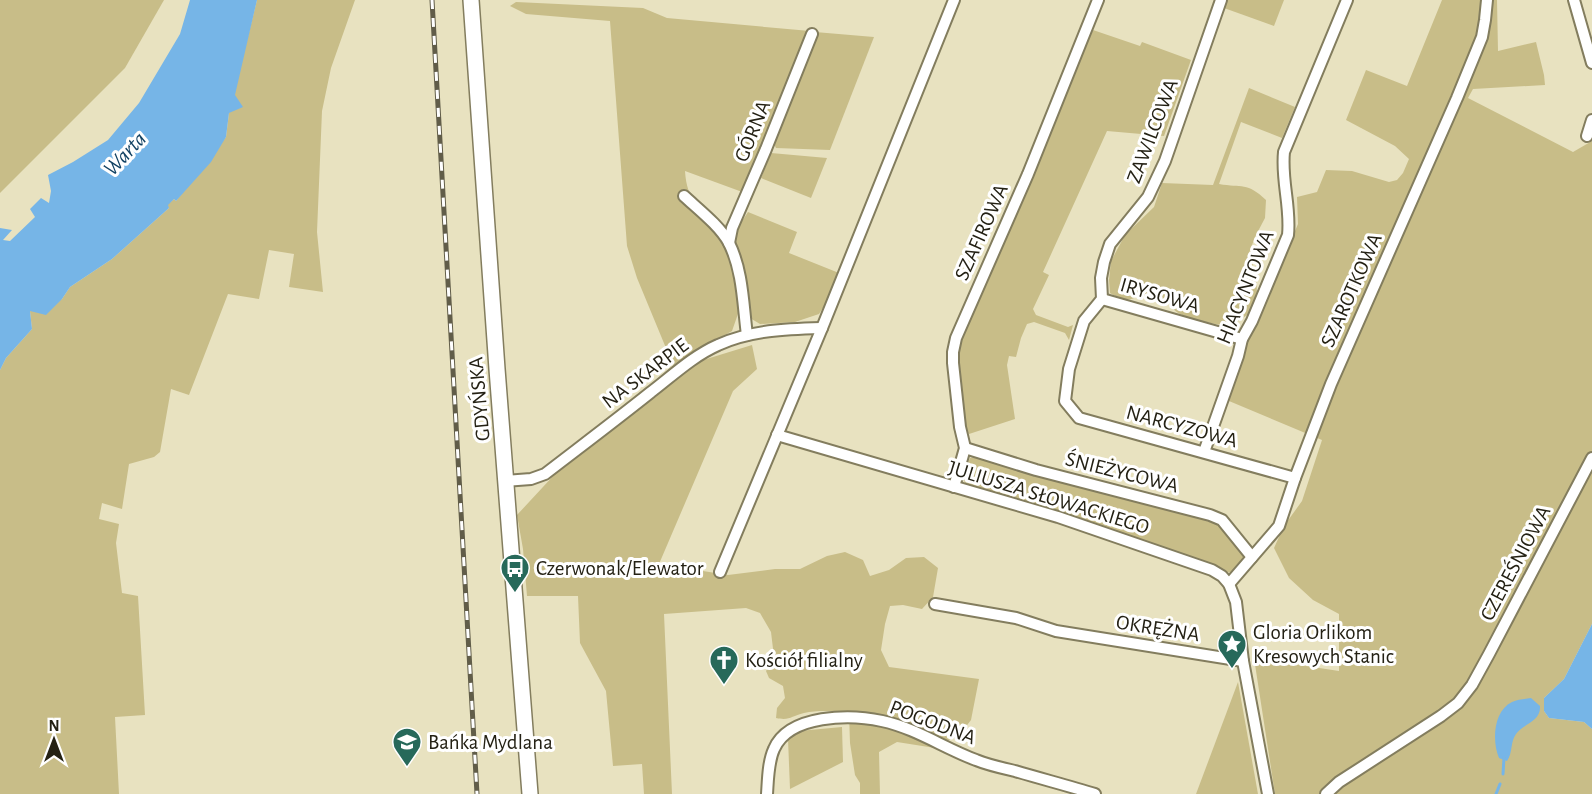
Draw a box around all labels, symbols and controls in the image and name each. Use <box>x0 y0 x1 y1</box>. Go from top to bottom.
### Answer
street label: ZAWILCOWA <box>1123 76 1182 186</box>
street label: GÓRNA <box>729 97 774 165</box>
water label: Warta <box>99 128 150 180</box>
street label: SZAFIROWA <box>951 181 1012 283</box>
street label: HIACYNTOWA <box>1213 227 1278 347</box>
street label: SZAROTKOWA <box>1317 230 1386 350</box>
street label: IRYSOWA <box>1118 274 1202 317</box>
street label: NA SKARPIE <box>598 334 692 412</box>
street label: GDYŃSKA <box>463 356 494 442</box>
street label: NARCYZOWA <box>1124 402 1240 451</box>
street label: ŚNIEŻYCOWA <box>1063 445 1181 497</box>
street label: JULIUSZA SŁOWACKIEGO <box>946 457 1152 538</box>
street label: CZEREŚNIOWA <box>1474 501 1554 624</box>
bus stop icon: Czerwonak/Elewator <box>499 552 531 594</box>
place label: Czerwonak/Elewator <box>536 558 704 579</box>
street label: OKRĘŻNA <box>1115 611 1201 645</box>
place label: Gloria Orlikom Kresowych Stanic <box>1253 622 1394 667</box>
place icon: Gloria Orlikom Kresowych Stanic <box>1216 628 1248 670</box>
church icon: Kościół filialny <box>708 644 740 686</box>
place label: Kościół filialny <box>745 650 863 671</box>
street label: POGODNA <box>887 696 979 748</box>
north arrow <box>24 710 84 770</box>
text: N <box>48 718 60 734</box>
school or university icon: Bańka Mydlana <box>391 726 423 768</box>
place label: Bańka Mydlana <box>428 732 553 753</box>

